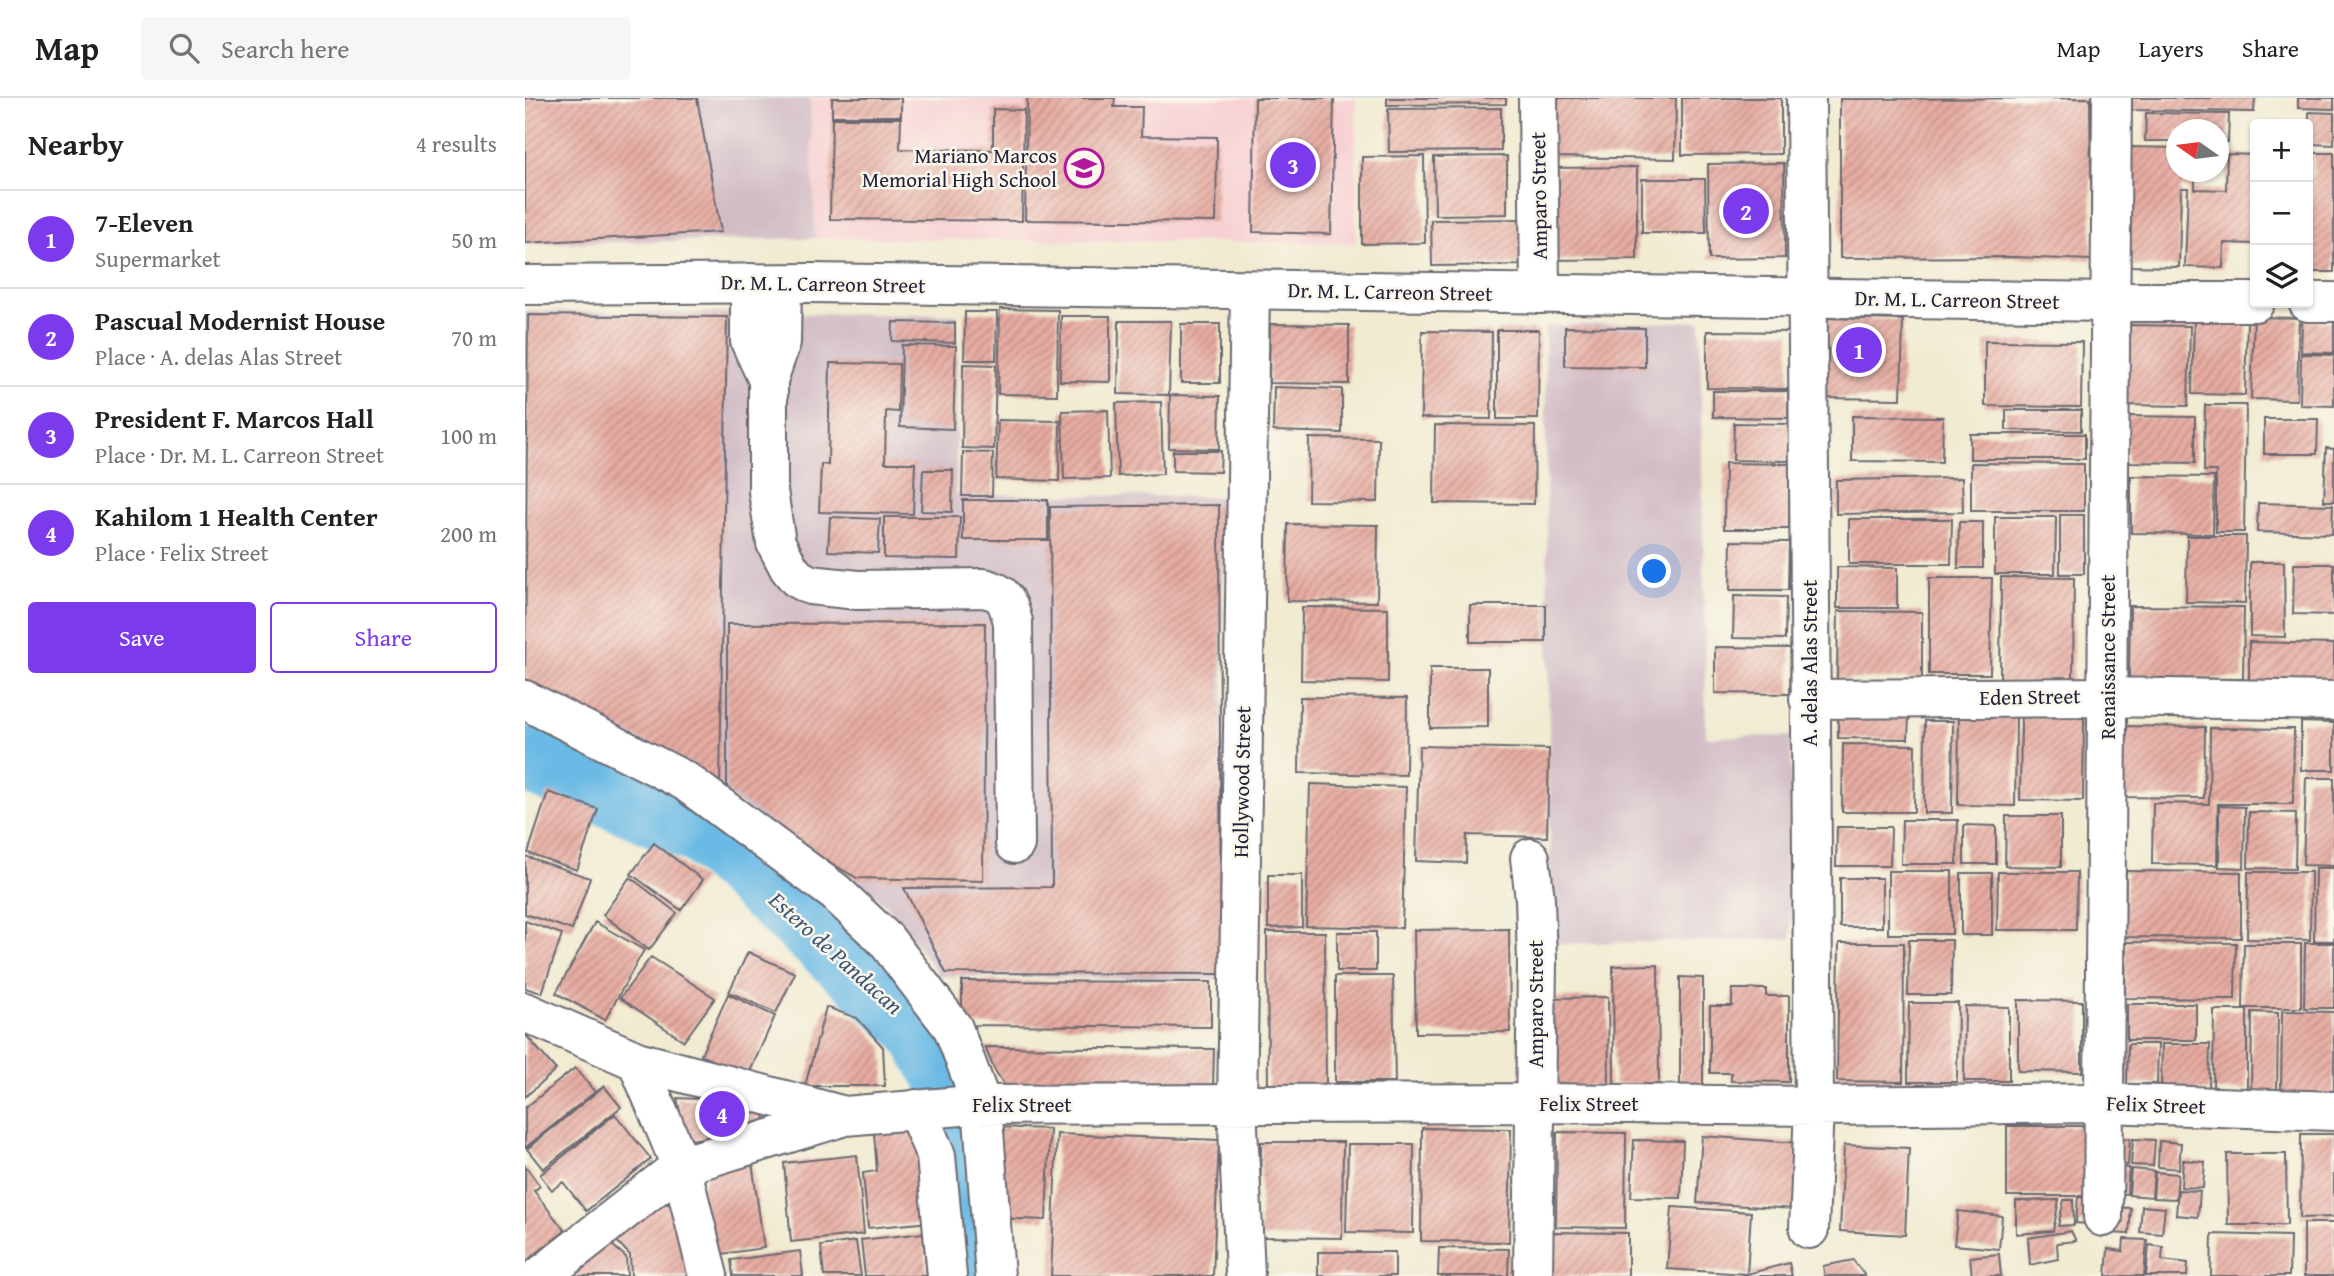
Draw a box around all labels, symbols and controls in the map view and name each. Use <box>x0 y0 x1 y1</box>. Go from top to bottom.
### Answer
search box <box>141 17 631 80</box>
text: Map <box>35 24 99 72</box>
icon: search <box>165 29 203 67</box>
text: Search here <box>221 29 349 68</box>
text: Map <box>2057 31 2100 66</box>
text: Layers <box>2138 31 2204 66</box>
text: Share <box>2242 31 2299 66</box>
north arrow <box>2166 119 2229 182</box>
map controls <box>2250 119 2313 308</box>
button: + <box>2250 119 2313 182</box>
text: Nearby <box>28 122 124 166</box>
text: 4 results <box>416 127 497 160</box>
street label: Amparo Street <box>1522 131 1555 260</box>
pin: 3 <box>1270 139 1316 191</box>
place label: Mariano Marcos Memorial High School <box>862 140 1057 195</box>
school or university icon: Mariano Marcos Memorial High School <box>1063 147 1105 189</box>
button: − <box>2250 182 2313 245</box>
pin: 2 <box>1723 185 1769 237</box>
text: 7-Eleven <box>95 203 193 242</box>
text: 1 <box>45 223 57 256</box>
text: 50 m <box>451 223 497 256</box>
text: Supermarket <box>95 242 221 275</box>
button: layers <box>2250 245 2313 308</box>
street label: Dr. M. L. Carreon Street <box>720 266 926 301</box>
street label: Dr. M. L. Carreon Street <box>1287 274 1493 309</box>
street label: Dr. M. L. Carreon Street <box>1854 282 2060 317</box>
text: Pascual Modernist House <box>95 301 385 340</box>
text: 2 <box>45 321 57 354</box>
text: 70 m <box>451 321 497 354</box>
pin: 1 <box>1836 324 1882 376</box>
text: Place · A. delas Alas Street <box>95 340 342 373</box>
text: President F. Marcos Hall <box>95 399 374 438</box>
text: 3 <box>45 419 57 452</box>
text: 100 m <box>440 419 497 452</box>
text: Place · Dr. M. L. Carreon Street <box>95 438 384 471</box>
text: Kahilom 1 Health Center <box>95 497 378 536</box>
text: 4 <box>45 517 57 550</box>
text: 200 m <box>440 517 497 550</box>
text: Place · Felix Street <box>95 536 269 569</box>
your location <box>1637 554 1671 588</box>
street label: Renaissance Street <box>2092 574 2123 739</box>
street label: A. delas Alas Street <box>1794 579 1825 746</box>
button: Save <box>28 602 256 673</box>
button: Share <box>270 602 497 673</box>
street label: Eden Street <box>1979 680 2081 713</box>
street label: Hollywood Street <box>1225 705 1258 858</box>
water label: Estero de Pandacan <box>761 883 911 1022</box>
street label: Amparo Street <box>1520 939 1551 1068</box>
street label: Felix Street <box>2106 1087 2207 1122</box>
pin: 4 <box>699 1088 745 1140</box>
street label: Felix Street <box>1539 1088 1639 1119</box>
street label: Felix Street <box>972 1089 1072 1120</box>

